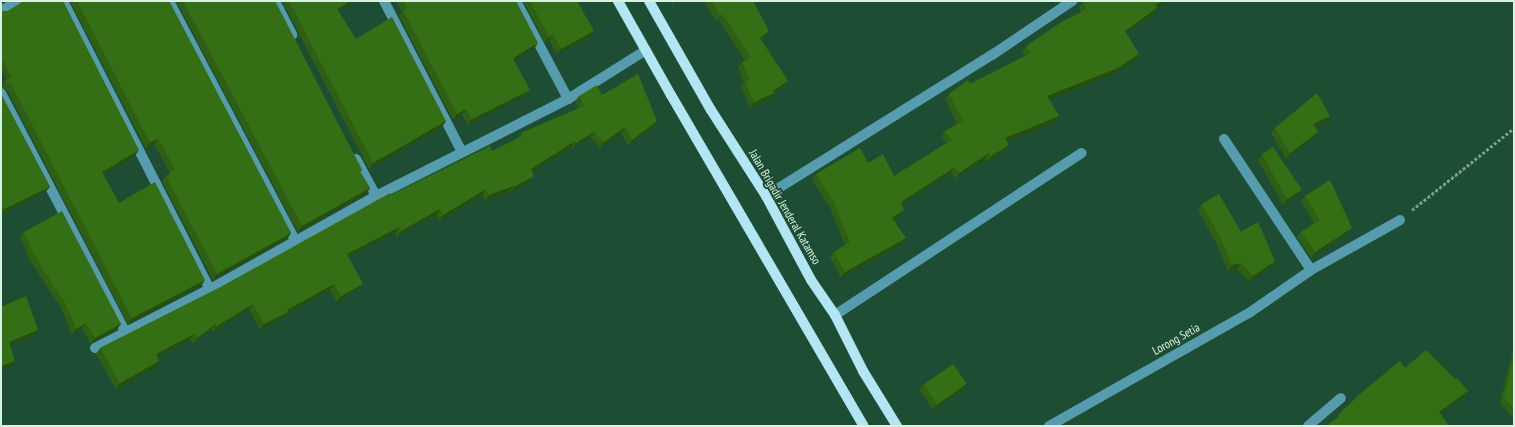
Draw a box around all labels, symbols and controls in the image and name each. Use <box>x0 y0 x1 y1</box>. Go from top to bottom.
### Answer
street label: Jalan Brigadir Jenderal Katamso <box>746 147 824 267</box>
street label: Lorong Setia <box>1150 320 1202 358</box>

